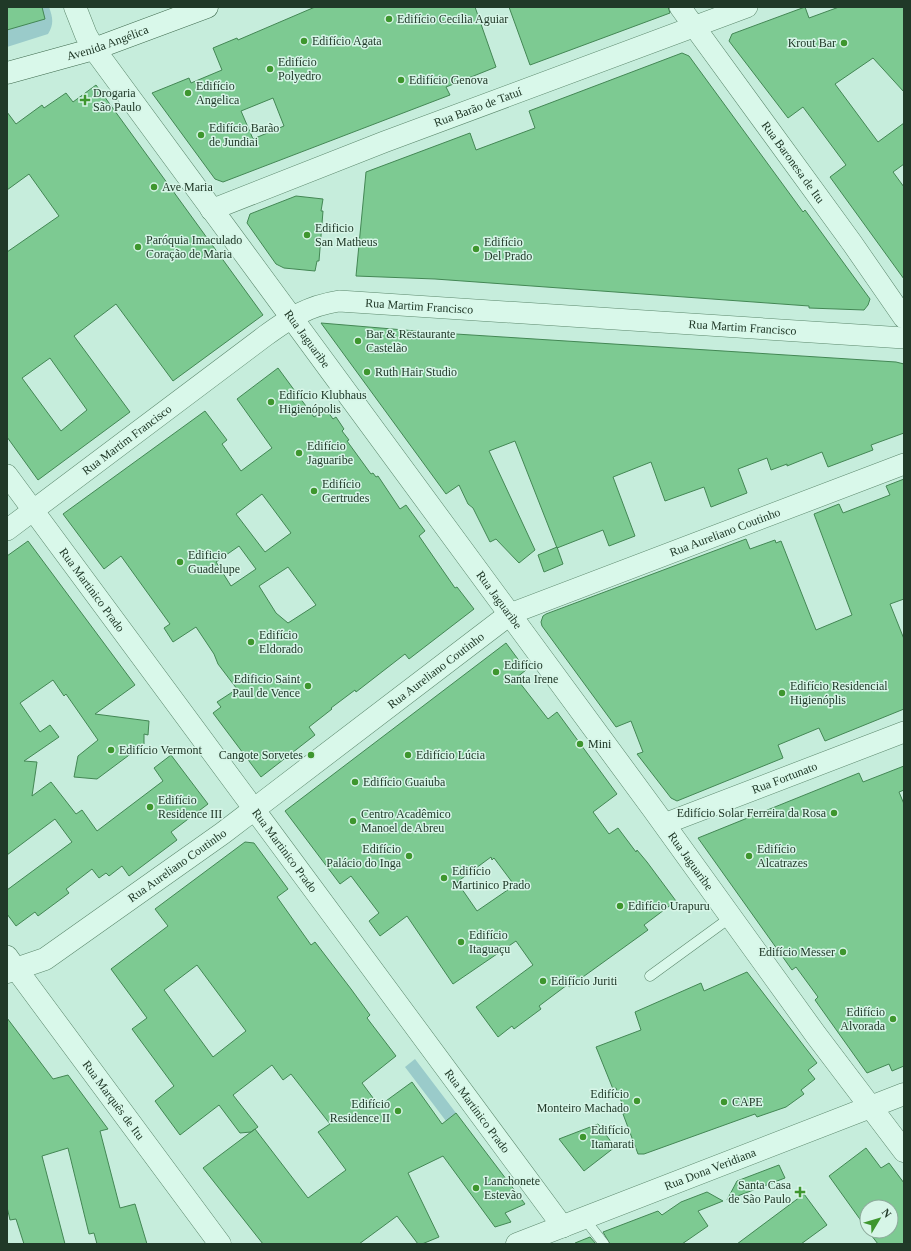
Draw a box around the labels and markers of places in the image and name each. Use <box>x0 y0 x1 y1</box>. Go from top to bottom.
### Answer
place label: Edifício Cecilia Aguiar <box>397 12 508 26</box>
marker: Edifício Cecilia Aguiar <box>384 14 394 24</box>
place label: Edifício Agata <box>312 34 382 48</box>
marker: Edifício Agata <box>299 36 309 46</box>
place label: Krout Bar <box>788 36 836 50</box>
marker: Krout Bar <box>839 38 849 48</box>
place label: Edifício Polyedro <box>278 55 321 83</box>
marker: Edifício Polyedro <box>265 64 275 74</box>
place label: Edifício Genova <box>409 73 489 87</box>
marker: Edifício Genova <box>396 75 406 85</box>
place label: Edifício Angelica <box>196 79 240 107</box>
place label: Drogaria São Paulo <box>93 86 141 114</box>
marker: Edifício Angelica <box>183 88 193 98</box>
marker: Drogaria São Paulo <box>80 95 90 105</box>
place label: Edifício Barão de Jundiai <box>209 121 279 149</box>
marker: Edifício Barão de Jundiai <box>196 130 206 140</box>
place label: Ave Maria <box>162 180 213 194</box>
marker: Ave Maria <box>149 182 159 192</box>
place label: Edificio San Matheus <box>315 221 378 249</box>
marker: Edificio San Matheus <box>302 230 312 240</box>
place label: Paróquia Imaculado Coração de Maria <box>146 233 242 261</box>
place label: Edifício Del Prado <box>484 235 532 263</box>
marker: Paróquia Imaculado Coração de Maria <box>133 242 143 252</box>
marker: Edifício Del Prado <box>471 244 481 254</box>
place label: Bar & Restaurante Castelão <box>366 327 455 355</box>
marker: Bar & Restaurante Castelão <box>353 336 363 346</box>
place label: Ruth Hair Studio <box>375 365 457 379</box>
marker: Ruth Hair Studio <box>362 367 372 377</box>
place label: Edifício Klubhaus Higienópolis <box>279 388 367 416</box>
marker: Edifício Klubhaus Higienópolis <box>266 397 276 407</box>
place label: Edifício Jaguaribe <box>307 439 353 467</box>
marker: Edifício Jaguaribe <box>294 448 304 458</box>
place label: Edifício Gertrudes <box>322 477 370 505</box>
marker: Edifício Gertrudes <box>309 486 319 496</box>
place label: Edificio Guadelupe <box>188 548 240 576</box>
marker: Edificio Guadelupe <box>175 557 185 567</box>
place label: Edifício Eldorado <box>259 628 303 656</box>
marker: Edifício Eldorado <box>246 637 256 647</box>
place label: Edifício Santa Irene <box>504 658 558 686</box>
marker: Edifício Santa Irene <box>491 667 501 677</box>
place label: Edificio Saint Paul de Vence <box>232 672 301 700</box>
place label: Edifício Residencial Higienóplis <box>790 679 888 707</box>
marker: Edificio Saint Paul de Vence <box>303 681 313 691</box>
marker: Edifício Residencial Higienóplis <box>777 688 787 698</box>
place label: Mini <box>588 737 612 751</box>
marker: Mini <box>575 739 585 749</box>
place label: Edifício Vermont <box>119 743 202 757</box>
marker: Edifício Vermont <box>106 745 116 755</box>
place label: Cangote Sorvetes <box>219 748 303 762</box>
place label: Edifício Lúcia <box>416 748 486 762</box>
marker: Cangote Sorvetes <box>306 750 316 760</box>
marker: Edifício Lúcia <box>403 750 413 760</box>
place label: Edifício Guaiuba <box>363 775 446 789</box>
marker: Edifício Guaiuba <box>350 777 360 787</box>
place label: Edifício Residence III <box>158 793 222 821</box>
marker: Edifício Residence III <box>145 802 155 812</box>
place label: Edifício Solar Ferreira da Rosa <box>677 806 827 820</box>
place label: Centro Acadêmico Manoel de Abreu <box>361 807 451 835</box>
marker: Edifício Solar Ferreira da Rosa <box>829 808 839 818</box>
marker: Centro Acadêmico Manoel de Abreu <box>348 816 358 826</box>
place label: Edifício Palácio do Inga <box>326 842 402 870</box>
place label: Edifício Alcatrazes <box>757 842 808 870</box>
marker: Edifício Palácio do Inga <box>404 851 414 861</box>
marker: Edifício Alcatrazes <box>744 851 754 861</box>
place label: Edifício Martinico Prado <box>452 864 530 892</box>
marker: Edifício Martinico Prado <box>439 873 449 883</box>
place label: Edifício Urapuru <box>628 899 710 913</box>
marker: Edifício Urapuru <box>615 901 625 911</box>
place label: Edifício Itaguaçu <box>469 928 510 956</box>
marker: Edifício Itaguaçu <box>456 937 466 947</box>
place label: Edifício Messer <box>759 945 835 959</box>
marker: Edifício Messer <box>838 947 848 957</box>
place label: Edifício Juriti <box>551 974 618 988</box>
marker: Edifício Juriti <box>538 976 548 986</box>
place label: Edifício Alvorada <box>840 1005 886 1033</box>
marker: Edifício Alvorada <box>888 1014 898 1024</box>
place label: Edifício Monteiro Machado <box>537 1087 629 1115</box>
place label: CAPE <box>732 1095 763 1109</box>
marker: Edifício Monteiro Machado <box>632 1096 642 1106</box>
place label: Edifício Residence II <box>330 1097 390 1125</box>
marker: CAPE <box>719 1097 729 1107</box>
marker: Edifício Residence II <box>393 1106 403 1116</box>
place label: Edifício Itamarati <box>591 1123 635 1151</box>
marker: Edifício Itamarati <box>578 1132 588 1142</box>
place label: Lanchonete Estevão <box>484 1174 540 1202</box>
place label: Santa Casa de São Paulo <box>728 1178 792 1206</box>
marker: Lanchonete Estevão <box>471 1183 481 1193</box>
marker: Santa Casa de São Paulo <box>794 1186 806 1198</box>

